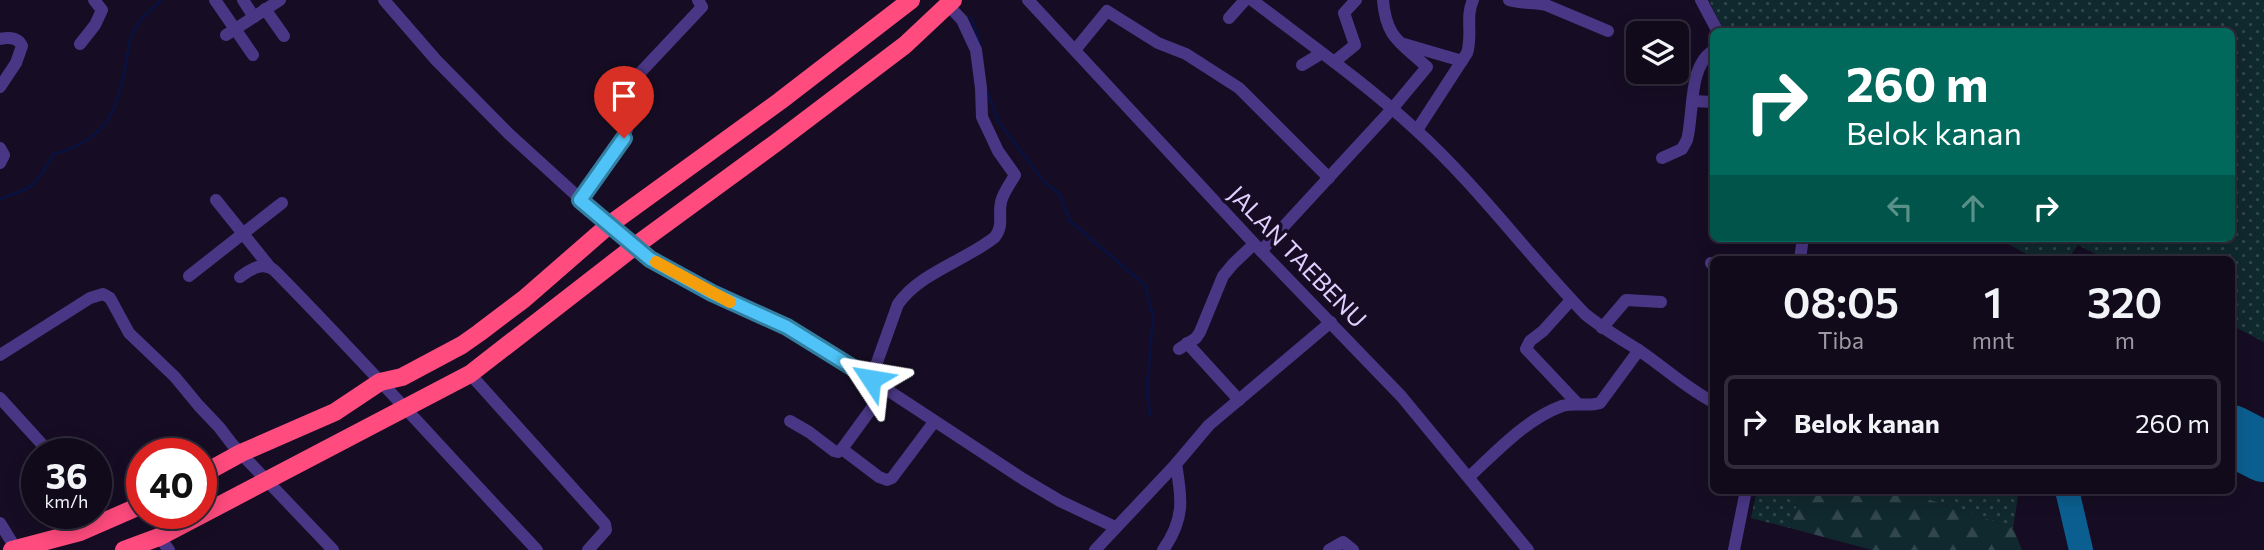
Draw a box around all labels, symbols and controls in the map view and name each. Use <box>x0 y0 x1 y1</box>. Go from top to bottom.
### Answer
map controls <box>1626 21 1689 84</box>
button: layers <box>1626 21 1689 84</box>
text: 260 m <box>1846 52 1988 112</box>
icon: right <box>1731 56 1822 147</box>
pin <box>594 66 654 138</box>
icon: arrive <box>605 77 643 115</box>
text: Belok kanan <box>1846 112 2022 152</box>
street label: JALAN TAEBENU <box>1223 179 1373 333</box>
icon: left <box>1881 189 1919 227</box>
icon: ahead <box>1954 189 1992 227</box>
icon: right <box>2027 189 2065 227</box>
text: 08:05 <box>1783 275 1899 327</box>
text: 1 <box>1984 275 2002 327</box>
text: 320 <box>2087 275 2162 327</box>
text: Tiba <box>1818 326 1864 354</box>
text: mnt <box>1972 326 2014 354</box>
text: m <box>2115 326 2135 354</box>
position arrow <box>834 342 908 416</box>
icon: right <box>1735 403 1773 441</box>
text: Belok kanan <box>1794 407 1940 438</box>
text: 260 m <box>2135 407 2210 438</box>
speed limit sign: 40 <box>126 438 217 529</box>
text: 36 <box>46 453 87 496</box>
text: km/h <box>45 490 88 512</box>

